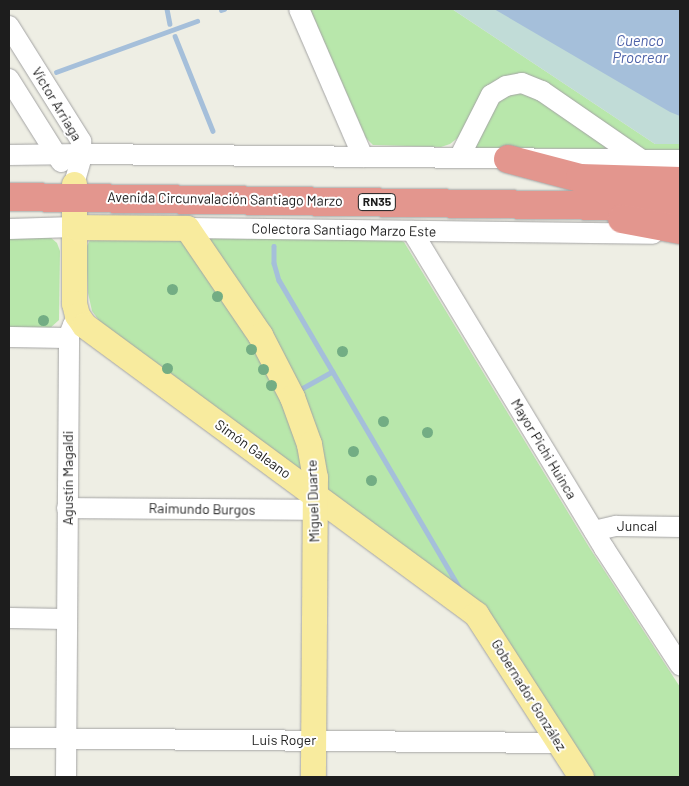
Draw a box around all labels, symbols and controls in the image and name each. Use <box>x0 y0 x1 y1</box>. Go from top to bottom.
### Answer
water label: Cuenco Procrear <box>612 31 668 66</box>
street label: Víctor Arriaga <box>28 64 86 144</box>
street label: Avenida Circunvalación Santiago Marzo <box>107 189 343 209</box>
road number: RN35 <box>357 192 397 212</box>
street label: Colectora Santiago Marzo Este <box>252 220 436 240</box>
street label: Mayor Pichi Huinca <box>507 396 581 502</box>
street label: Simón Galeano <box>212 416 294 482</box>
street label: Agustín Magaldi <box>60 431 76 525</box>
street label: Miguel Duarte <box>303 459 323 543</box>
street label: Raimundo Burgos <box>148 500 256 518</box>
street label: Juncal <box>617 518 657 534</box>
street label: Gobernador González <box>488 636 570 754</box>
street label: Luis Roger <box>252 732 316 748</box>

